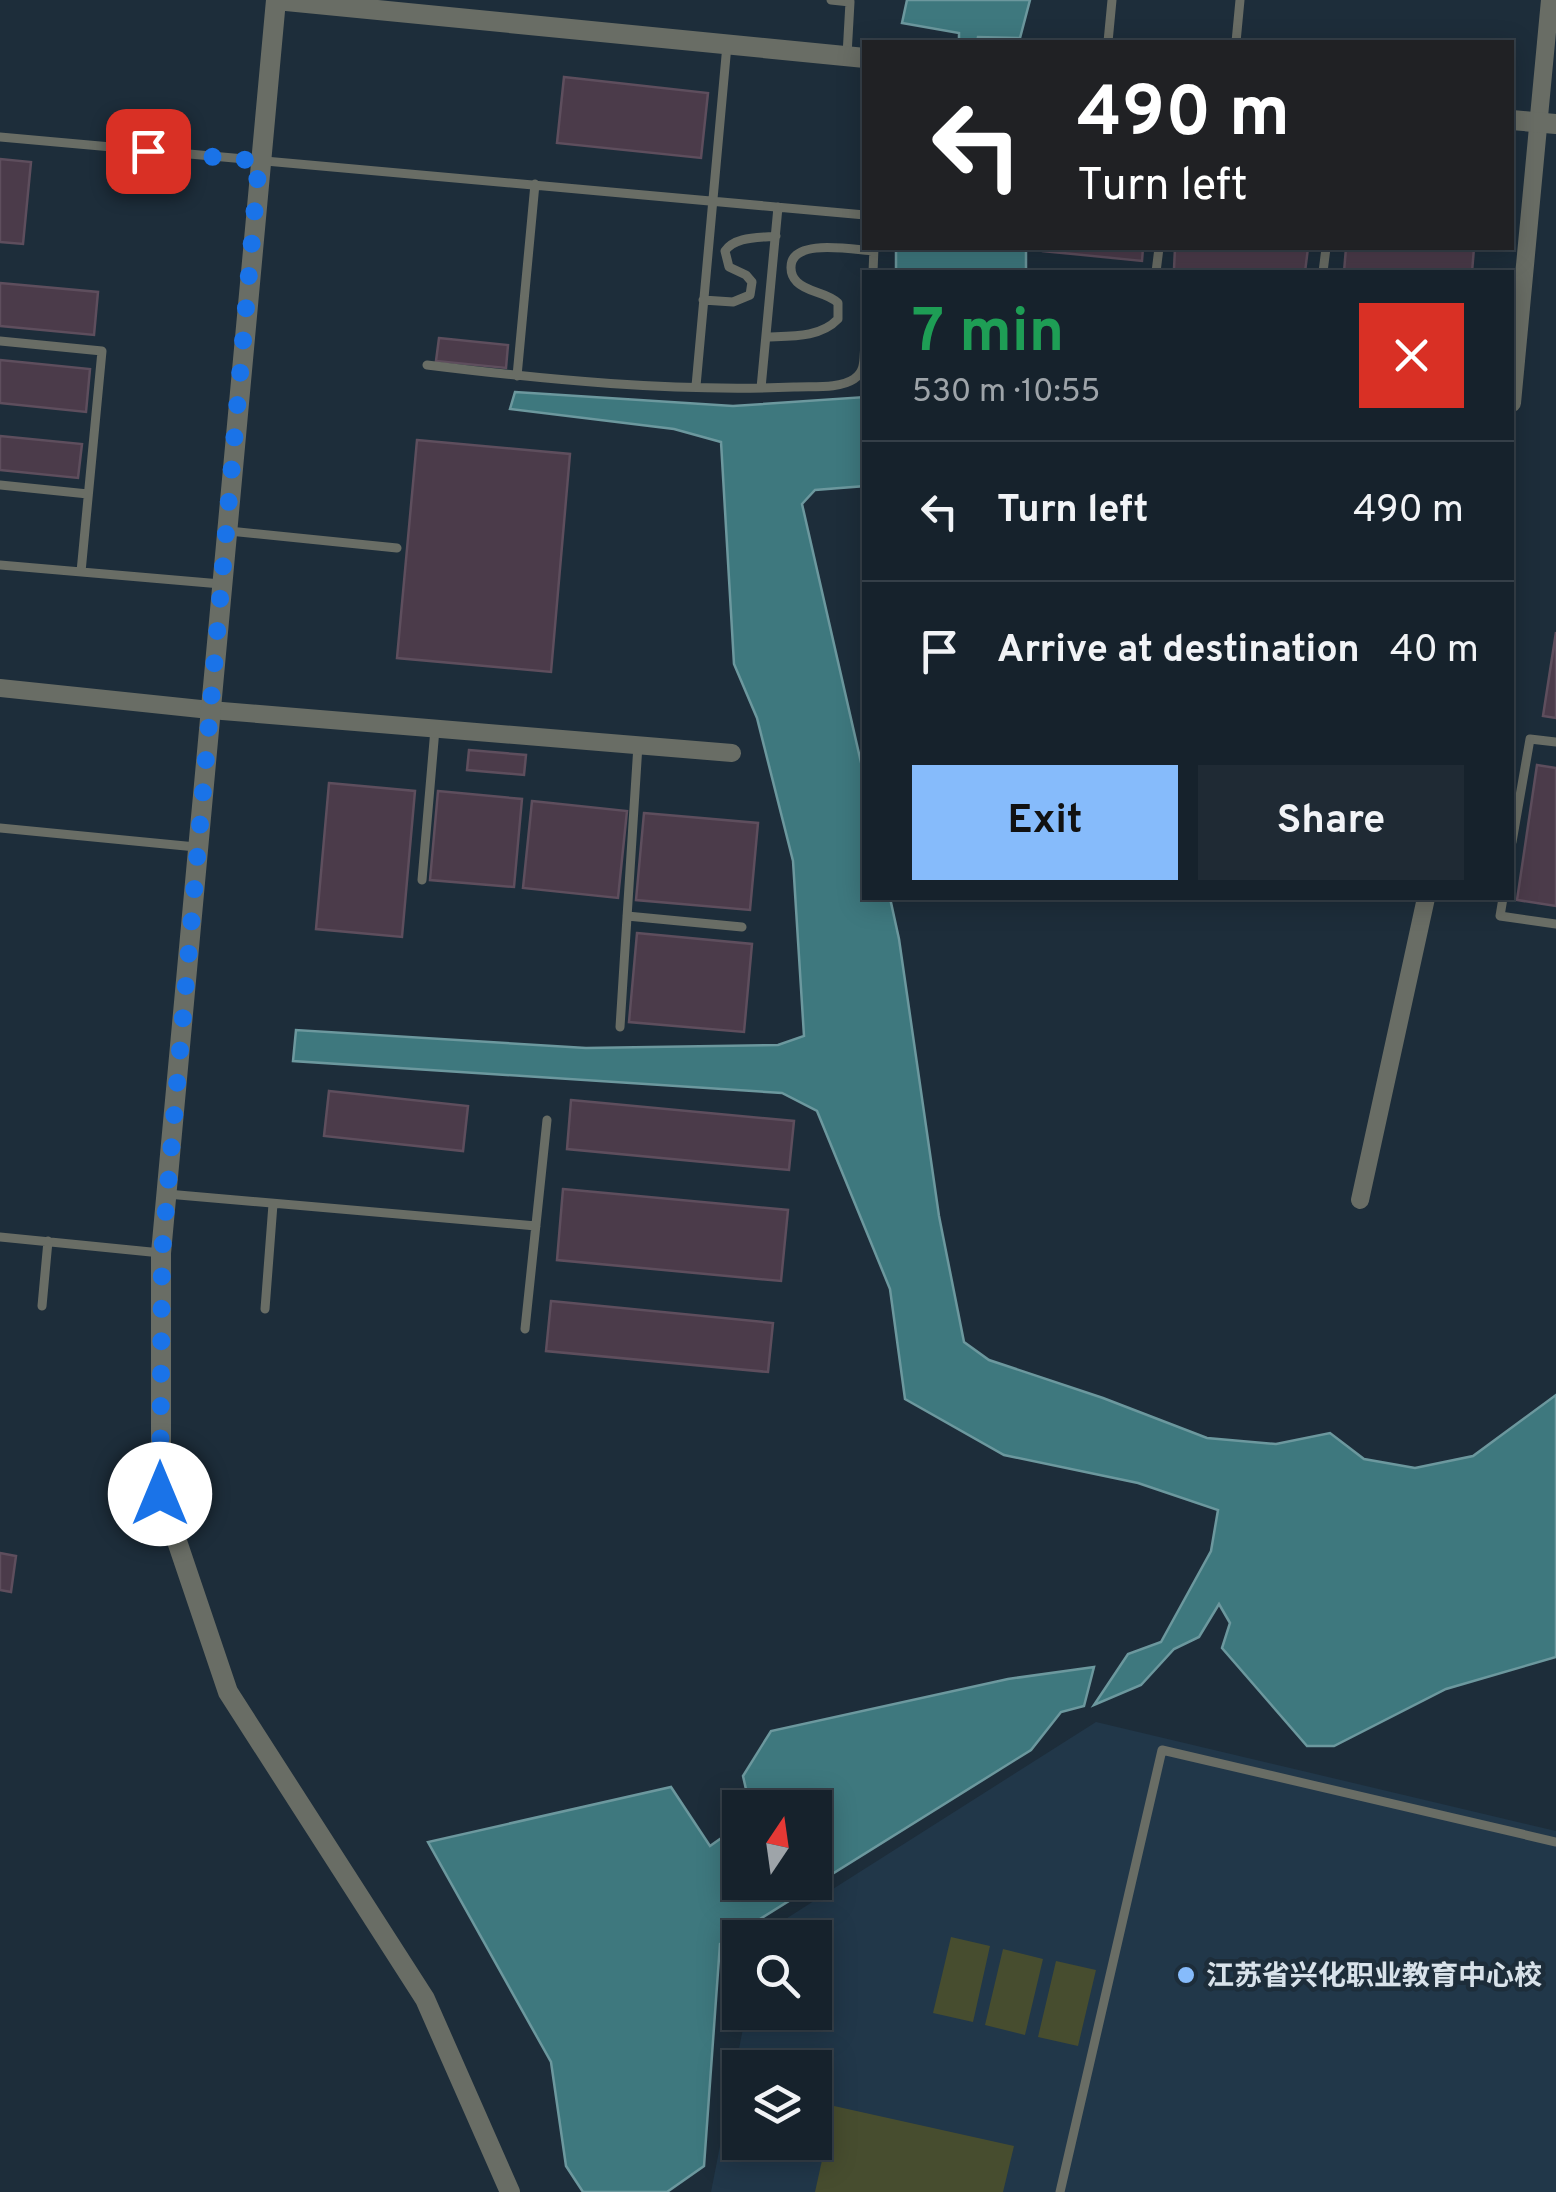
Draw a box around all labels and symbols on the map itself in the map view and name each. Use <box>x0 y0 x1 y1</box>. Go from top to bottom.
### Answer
pin <box>106 109 191 194</box>
position arrow <box>108 1442 212 1546</box>
north arrow <box>722 1790 832 1900</box>
place label: 江苏省兴化职业教育中心校 <box>1206 1960 1542 1996</box>
marker: 江苏省兴化职业教育中心校 <box>1175 1964 1197 1986</box>

